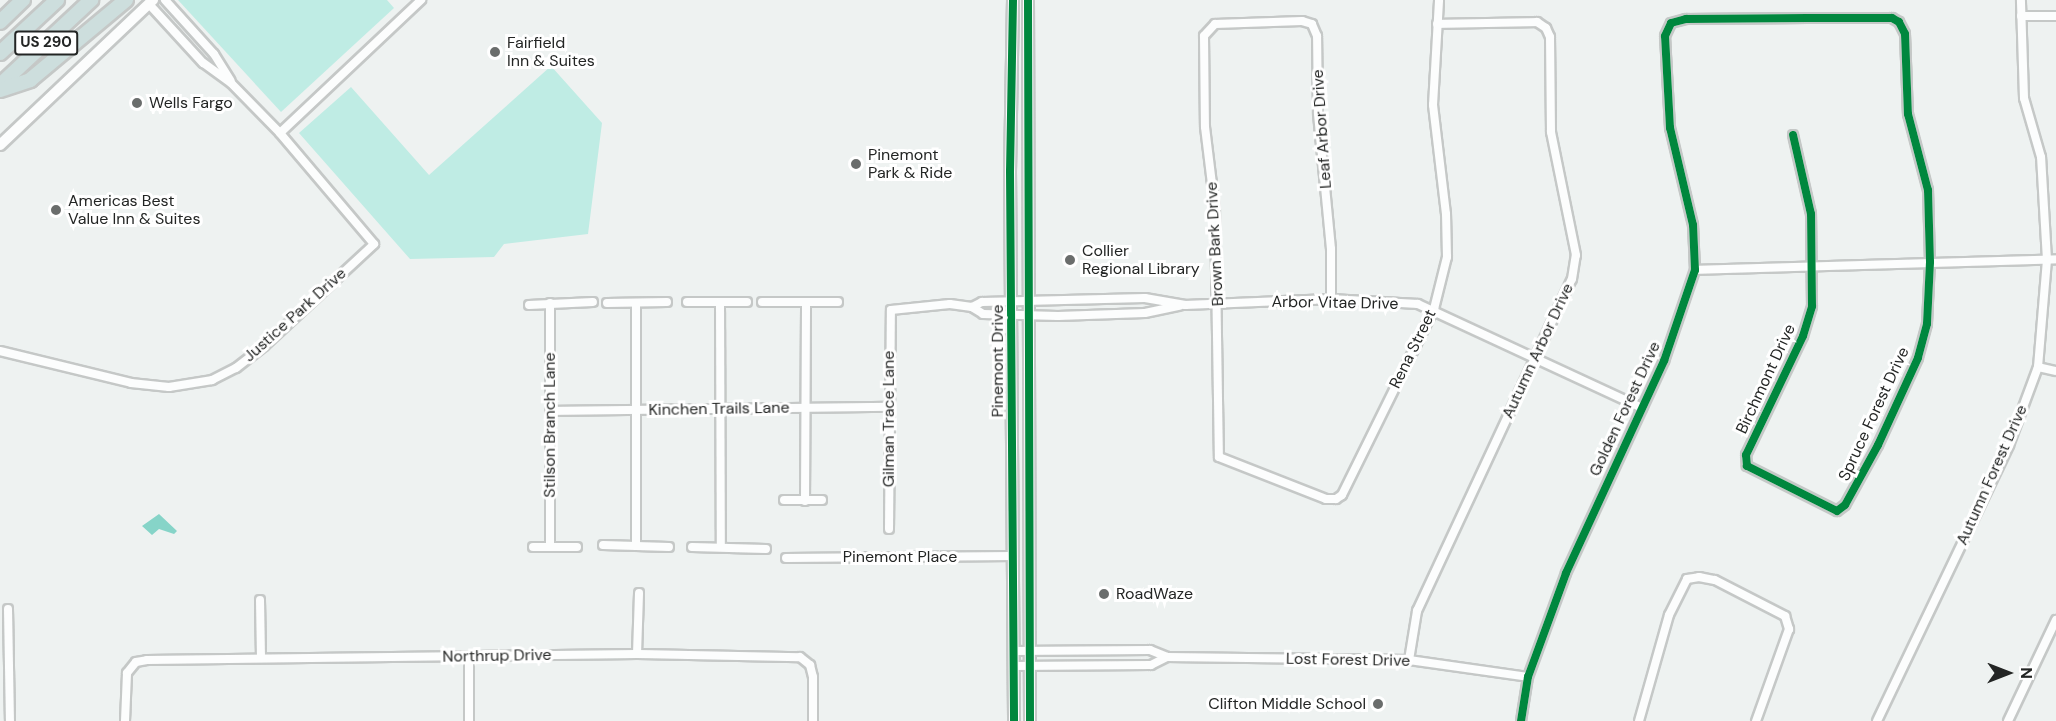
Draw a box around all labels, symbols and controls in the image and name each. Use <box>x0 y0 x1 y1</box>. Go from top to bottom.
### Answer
road number: US 290 <box>13 31 79 55</box>
place label: Fairfield Inn & Suites <box>507 33 595 71</box>
marker: Fairfield Inn & Suites <box>488 45 502 59</box>
street label: Leaf Arbor Drive <box>1308 69 1336 189</box>
place label: Wells Fargo <box>149 93 233 113</box>
marker: Wells Fargo <box>130 96 144 110</box>
place label: Pinemont Park & Ride <box>868 145 952 183</box>
marker: Pinemont Park & Ride <box>849 157 863 171</box>
street label: Brown Bark Drive <box>1202 181 1228 307</box>
place label: Americas Best Value Inn & Suites <box>68 191 200 229</box>
marker: Americas Best Value Inn & Suites <box>49 203 63 217</box>
place label: Collier Regional Library <box>1082 241 1200 279</box>
marker: Collier Regional Library <box>1063 253 1077 267</box>
street label: Justice Park Drive <box>240 264 350 366</box>
street label: Autumn Arbor Drive <box>1498 280 1578 422</box>
street label: Arbor Vitae Drive <box>1271 292 1399 314</box>
street label: Pinemont Drive <box>988 305 1008 417</box>
street label: Rena Street <box>1386 306 1440 392</box>
street label: Birchmont Drive <box>1732 321 1800 437</box>
street label: Golden Forest Drive <box>1585 339 1665 479</box>
street label: Spruce Forest Drive <box>1835 344 1913 484</box>
street label: Gilman Trace Lane <box>879 351 899 487</box>
street label: Stilson Branch Lane <box>540 352 560 498</box>
street label: Kinchen Trails Lane <box>648 398 790 420</box>
street label: Autumn Forest Drive <box>1952 402 2032 548</box>
street label: Pinemont Place <box>843 547 957 567</box>
place label: RoadWaze <box>1116 584 1193 604</box>
marker: RoadWaze <box>1097 587 1111 601</box>
north arrow <box>1978 643 2038 703</box>
street label: Northrup Drive <box>442 645 552 667</box>
street label: Lost Forest Drive <box>1286 649 1410 671</box>
text: N <box>2016 667 2037 679</box>
place label: Clifton Middle School <box>1208 694 1366 714</box>
marker: Clifton Middle School <box>1371 697 1385 711</box>

